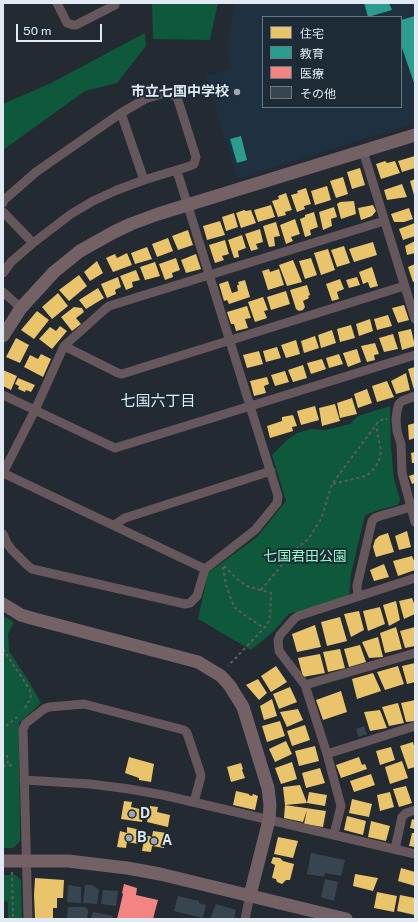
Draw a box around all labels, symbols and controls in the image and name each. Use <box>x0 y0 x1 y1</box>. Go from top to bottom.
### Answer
scale bar <box>18 16 104 42</box>
legend <box>262 16 402 108</box>
text: 50 m <box>23 24 51 38</box>
text: 住宅 <box>300 27 324 41</box>
text: 教育 <box>300 47 324 61</box>
text: 医療 <box>300 67 324 81</box>
place label: 市立七国中学校 <box>131 84 229 100</box>
marker: 市立七国中学校 <box>232 87 242 97</box>
text: その他 <box>300 87 336 101</box>
district label: 七国六丁目 <box>121 392 195 410</box>
park label: 七国君田公園 <box>263 549 347 565</box>
place label: D <box>140 806 150 822</box>
marker: D <box>127 809 137 819</box>
place label: B <box>137 830 147 846</box>
marker: B <box>124 833 134 843</box>
place label: A <box>162 833 172 849</box>
marker: A <box>149 836 159 846</box>

